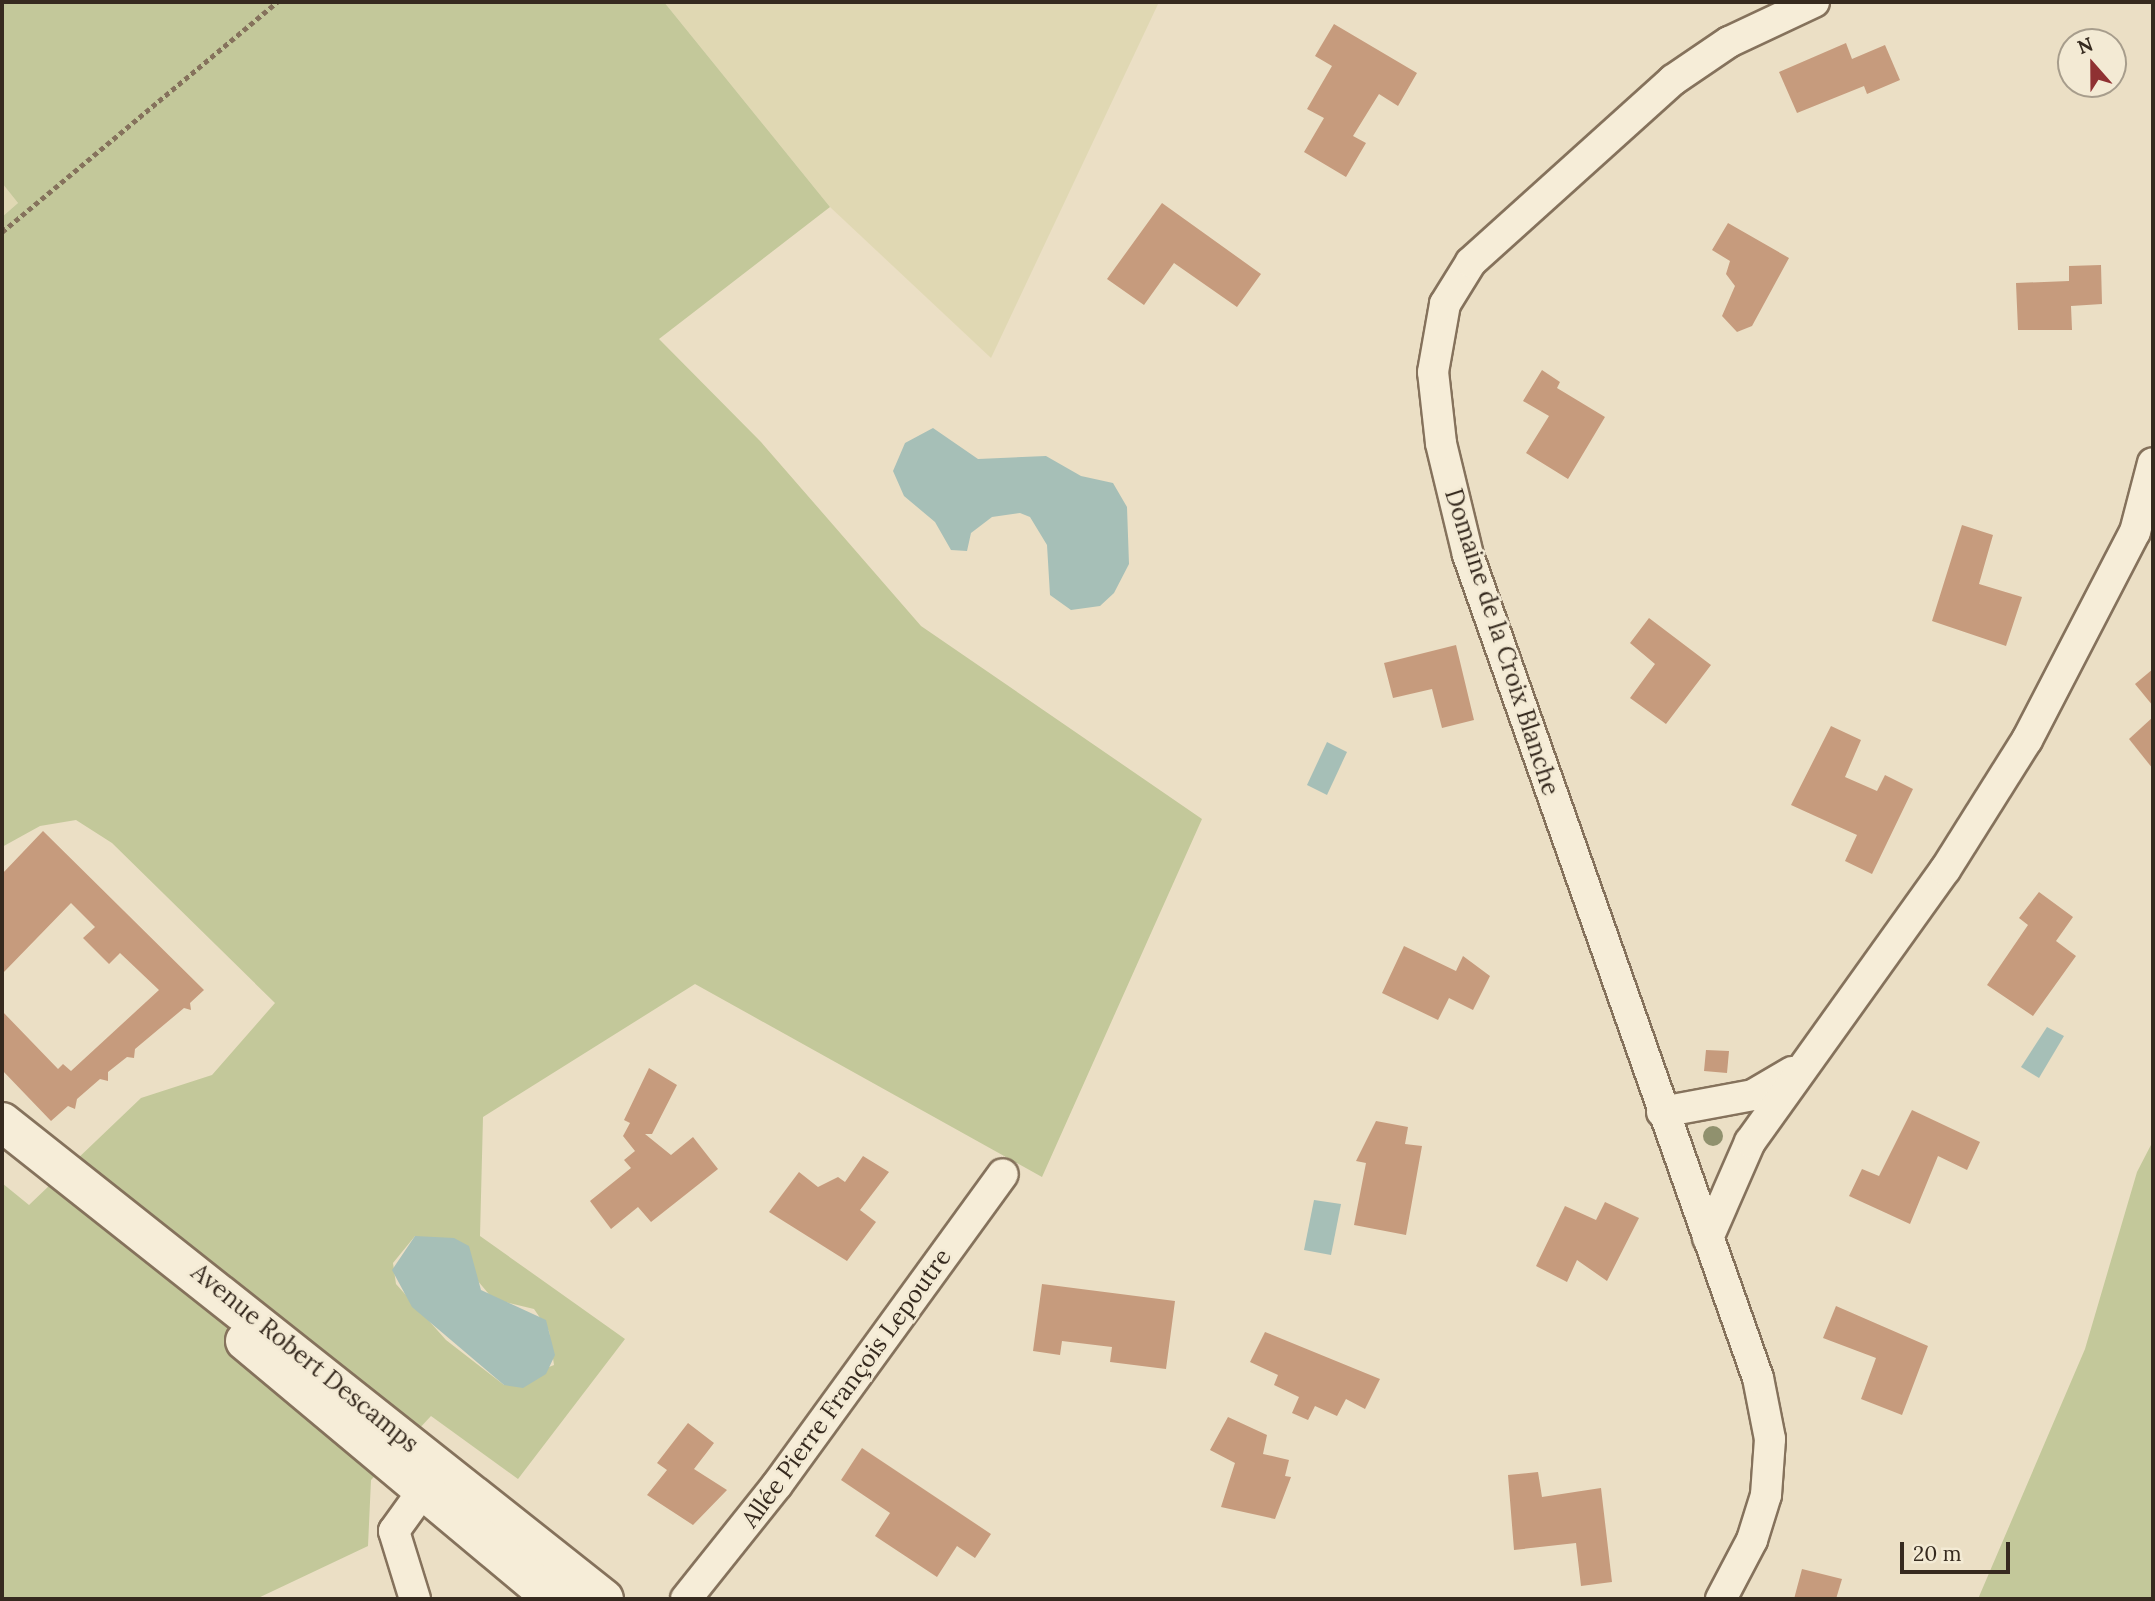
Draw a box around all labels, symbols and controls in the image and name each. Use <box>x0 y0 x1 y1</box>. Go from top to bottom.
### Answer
north arrow <box>2057 28 2127 98</box>
text: N <box>2074 31 2096 59</box>
street label: Domaine de la Croix Blanche <box>1439 485 1565 799</box>
street label: Allée Pierre François Lepoutre <box>735 1243 957 1533</box>
street label: Avenue Robert Descamps <box>186 1257 424 1459</box>
scale bar <box>1903 1528 2013 1572</box>
text: 20 m <box>1913 1540 1962 1567</box>

